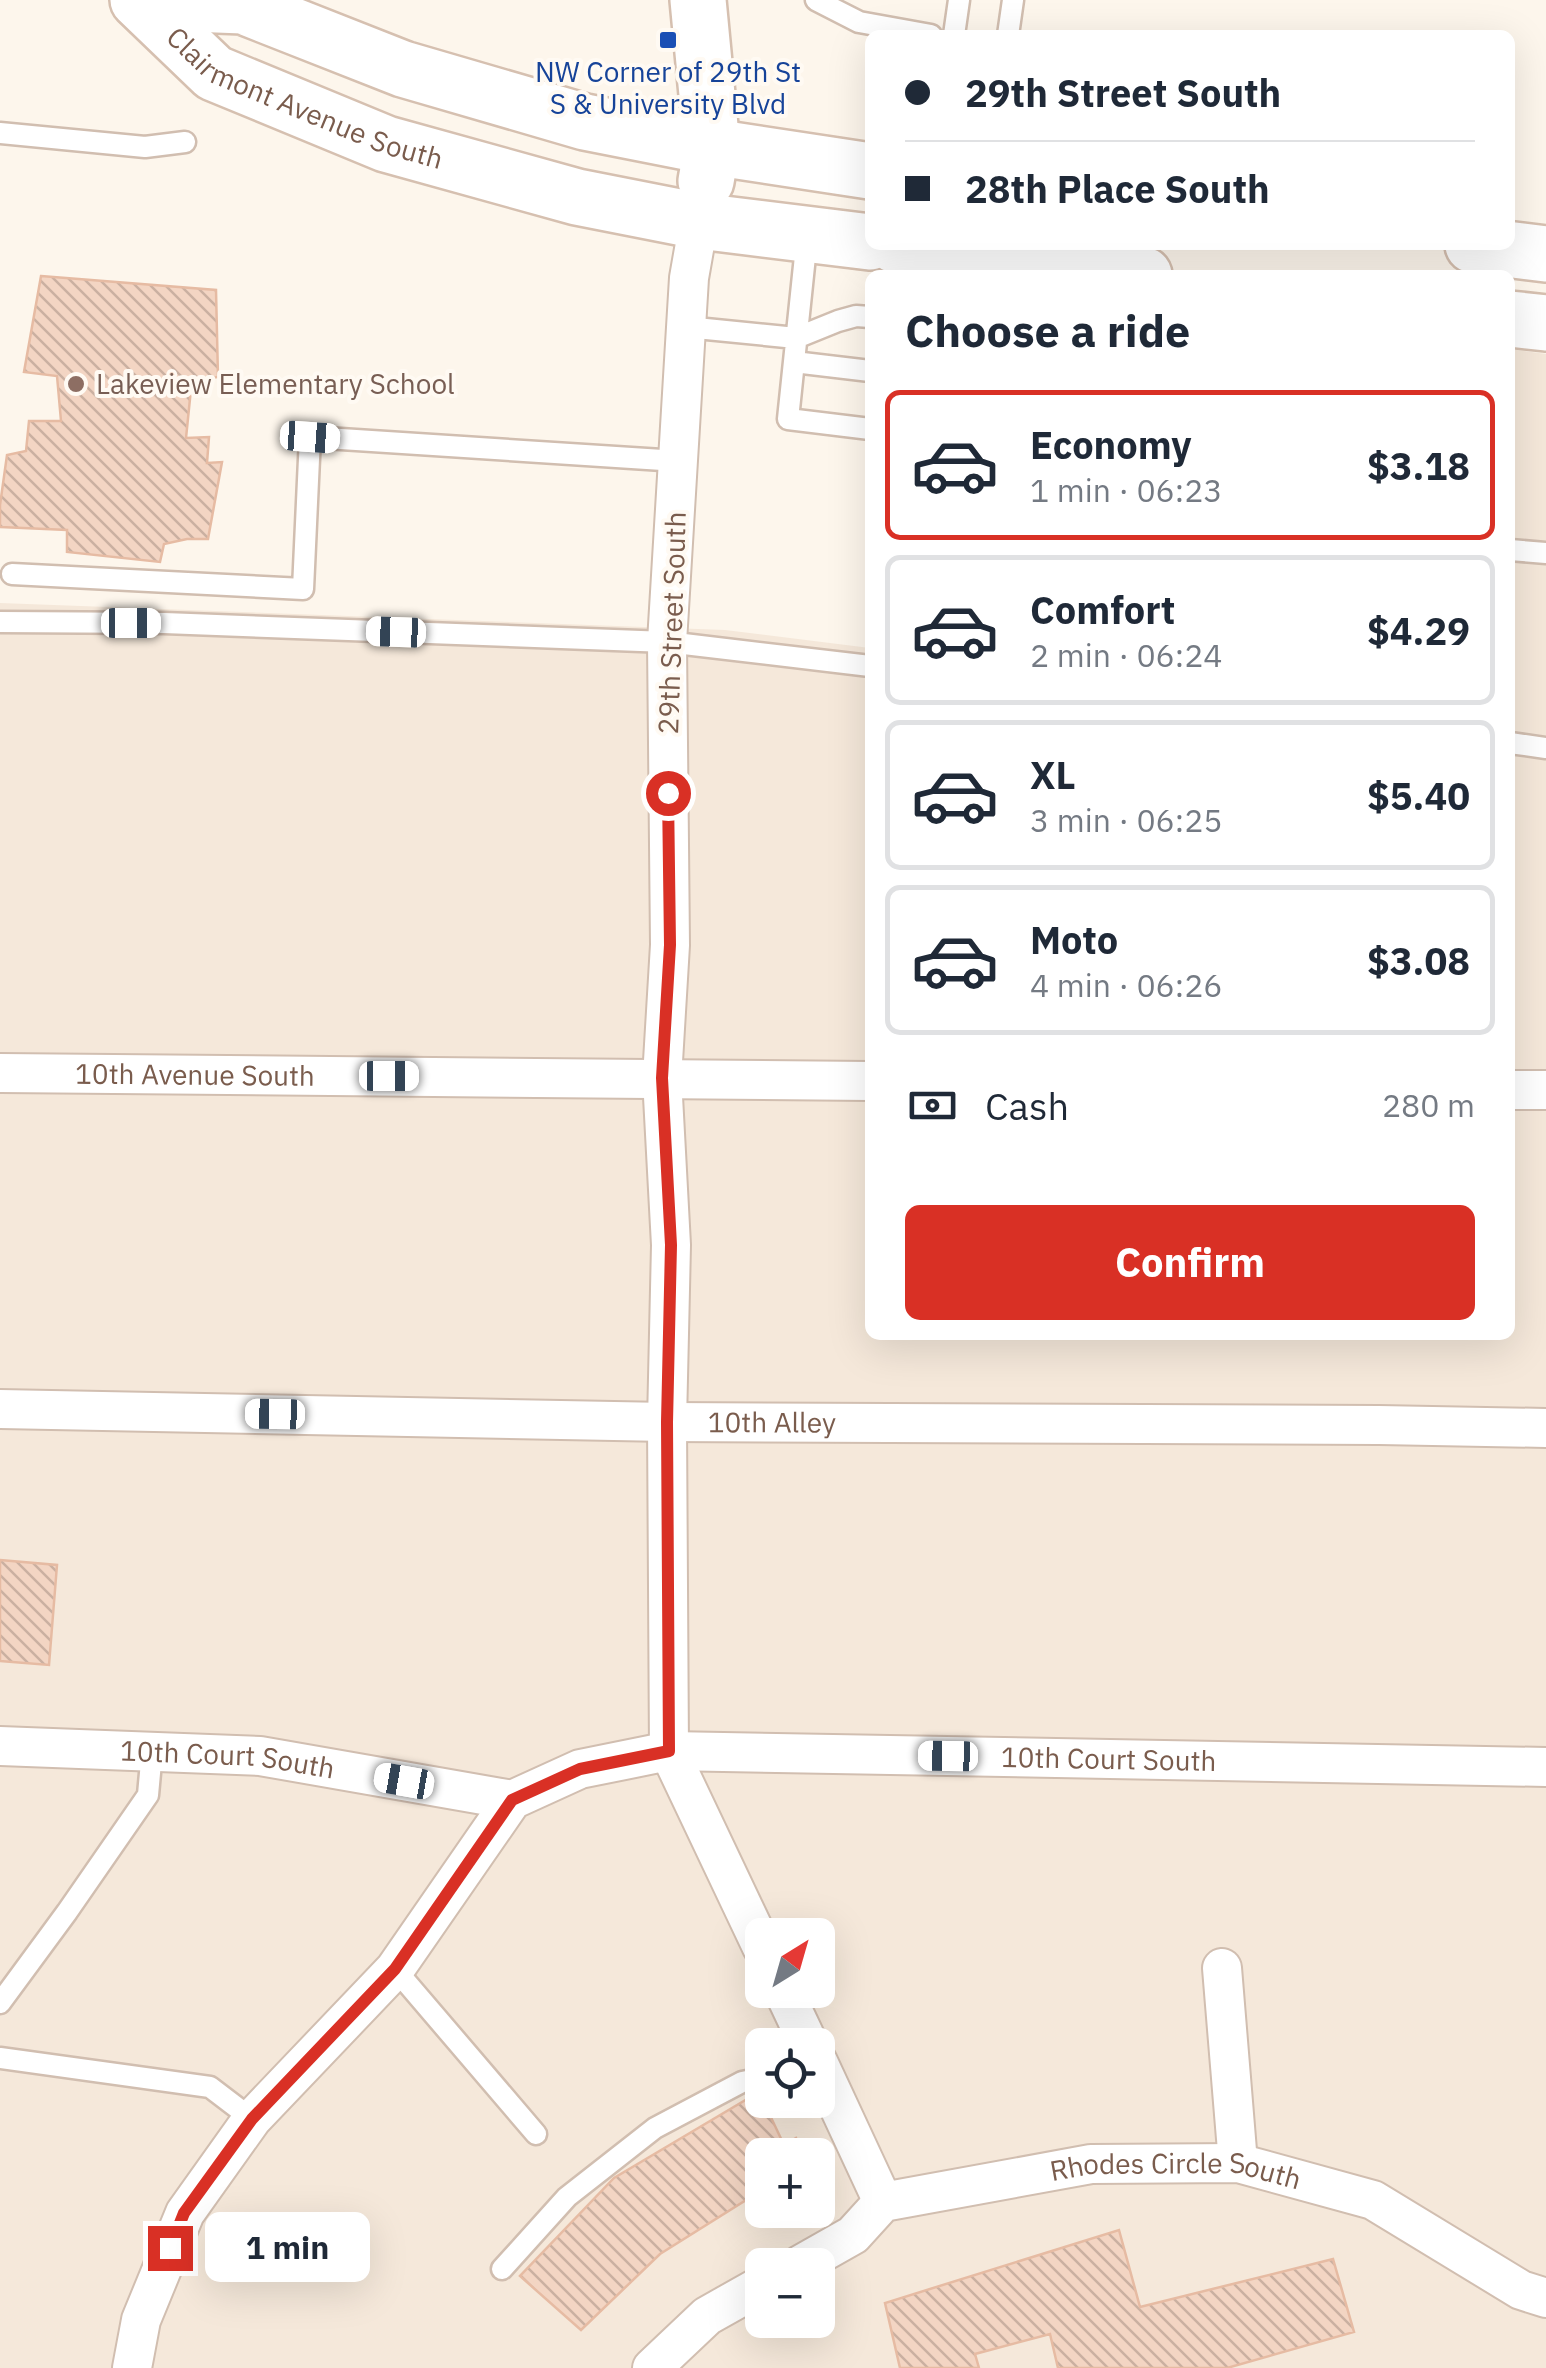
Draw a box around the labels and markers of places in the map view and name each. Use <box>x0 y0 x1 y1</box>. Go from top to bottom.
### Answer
marker: NW Corner of 29th St S & University Blvd <box>657 29 679 51</box>
place label: NW Corner of 29th St S & University Blvd <box>535 53 801 122</box>
place label: Lakeview Elementary School <box>96 365 455 402</box>
marker: Lakeview Elementary School <box>65 373 87 395</box>

